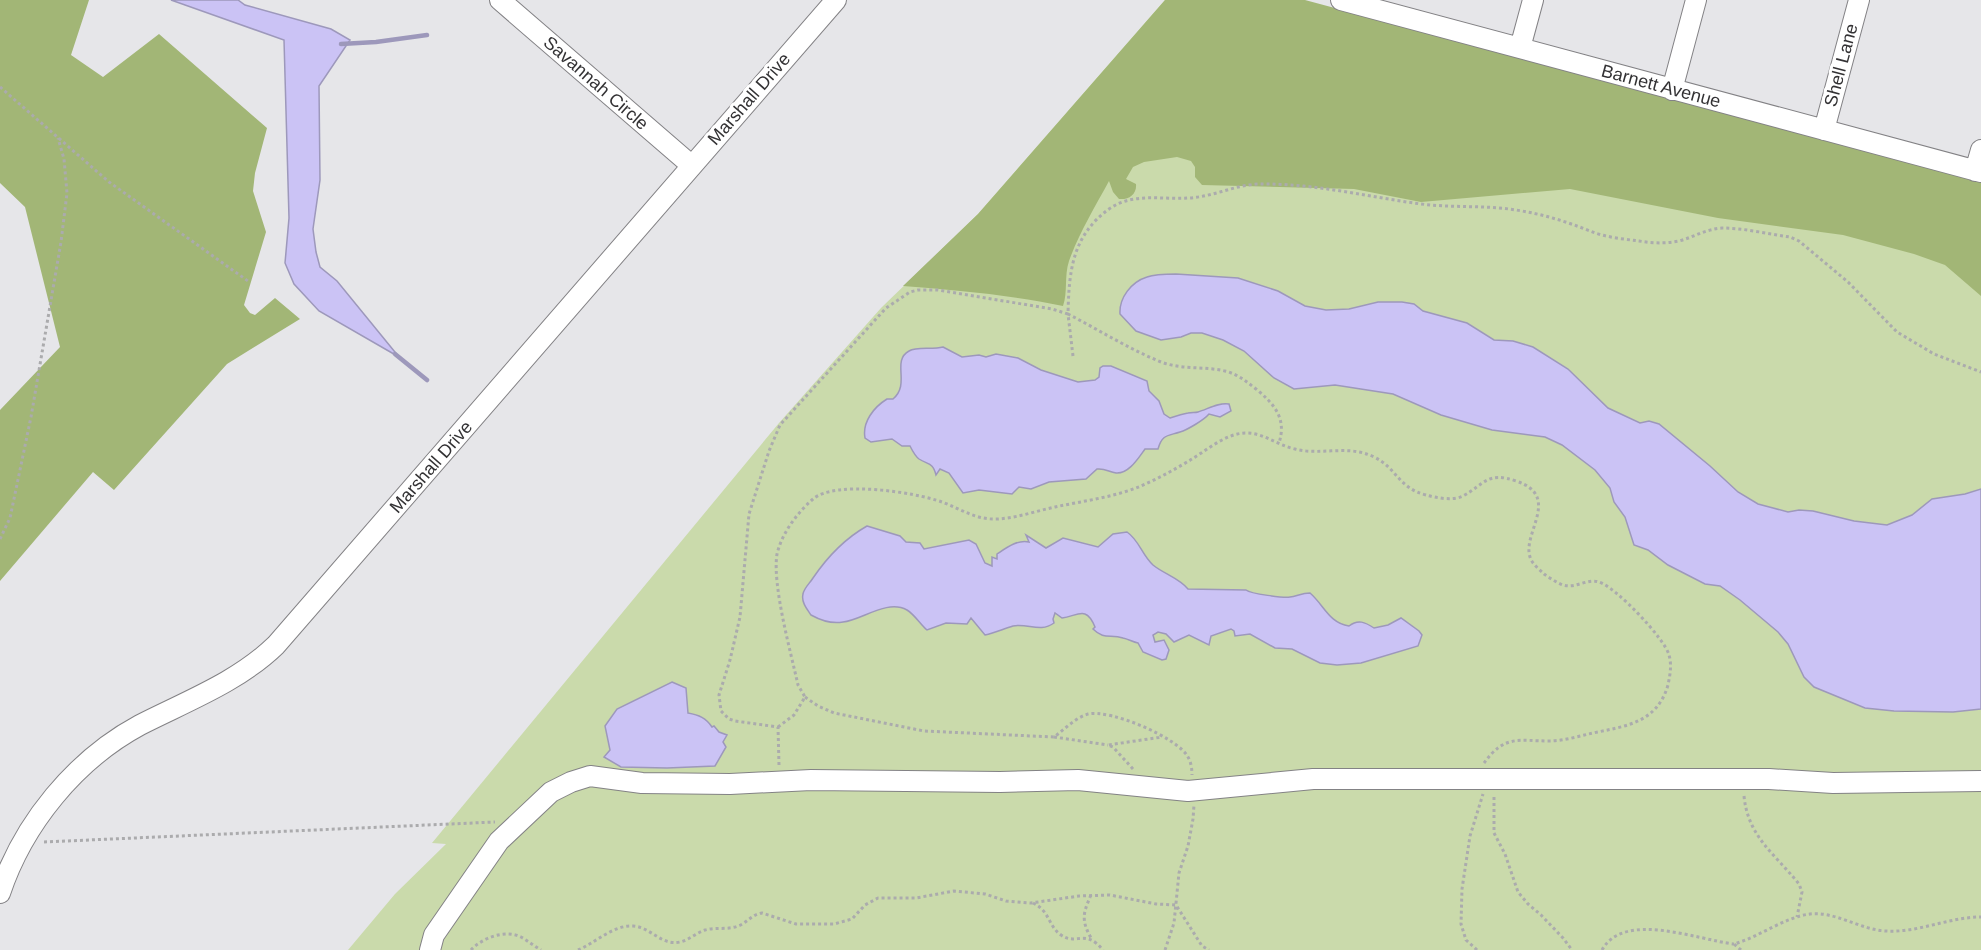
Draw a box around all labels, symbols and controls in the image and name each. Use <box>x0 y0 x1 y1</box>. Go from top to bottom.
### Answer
street label: Shell Lane <box>1820 21 1862 109</box>
street label: Savannah Circle <box>540 32 652 134</box>
street label: Marshall Drive <box>704 49 794 149</box>
street label: Barnett Avenue <box>1599 60 1723 112</box>
street label: Marshall Drive <box>386 417 476 517</box>

